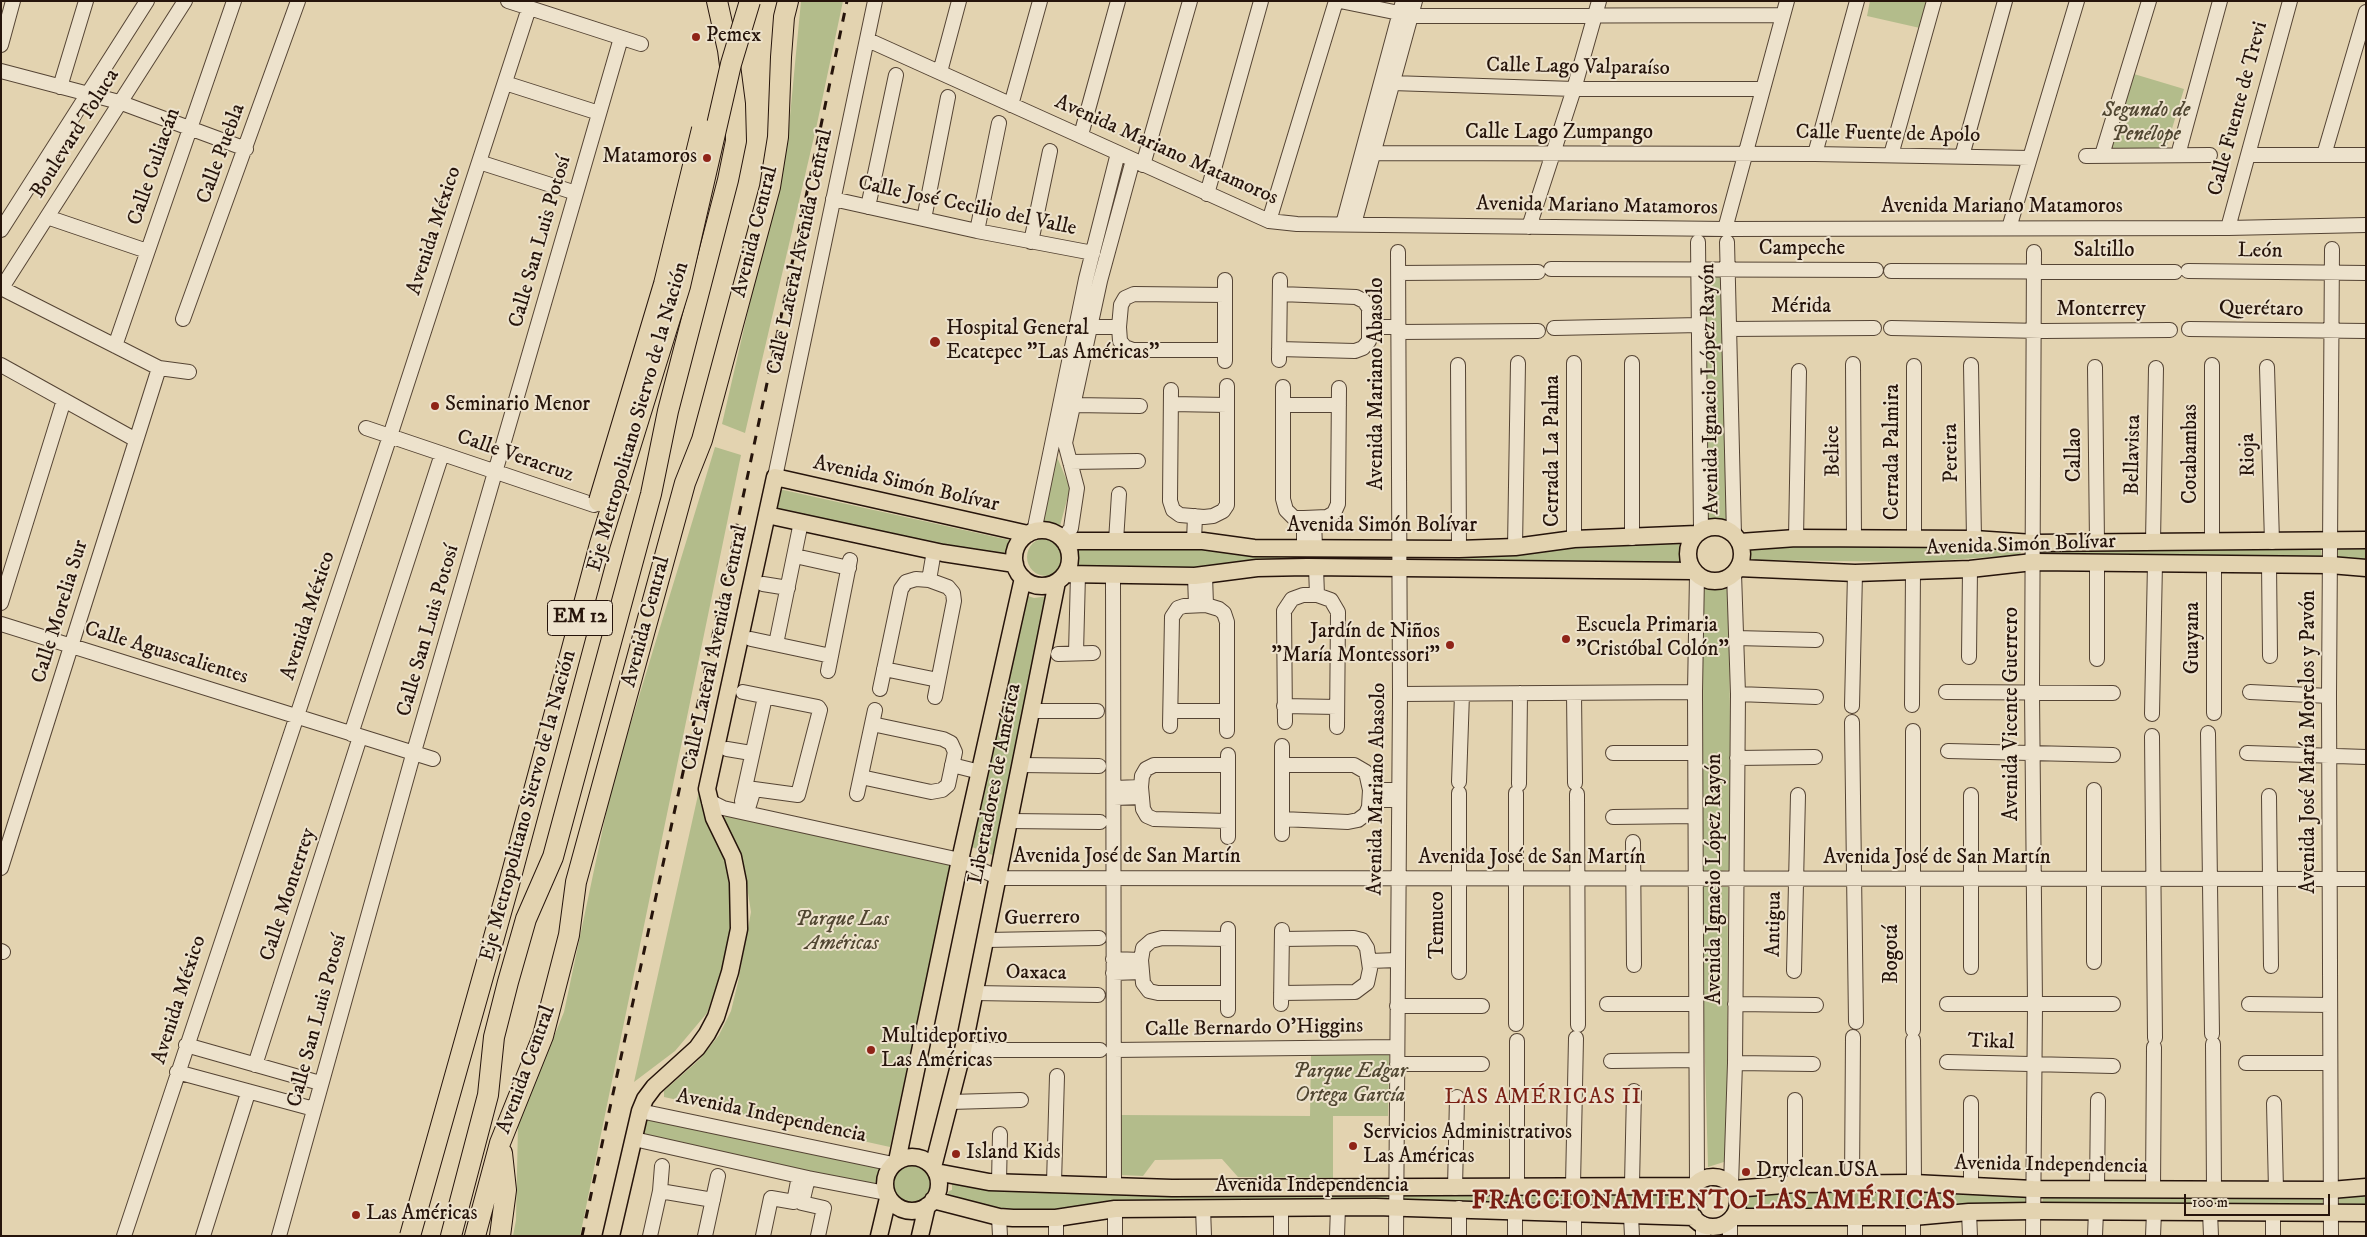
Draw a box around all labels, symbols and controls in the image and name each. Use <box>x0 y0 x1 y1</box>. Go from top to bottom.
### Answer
street label: Calle Fuente de Trevi <box>2204 19 2274 199</box>
place label: Pemex <box>706 24 761 50</box>
marker: Pemex <box>690 31 702 43</box>
street label: Calle Lago Valparaíso <box>1486 54 1670 82</box>
street label: Boulevard Toluca <box>26 65 126 203</box>
street label: Avenida Mariano Matamoros <box>1050 90 1282 212</box>
park label: Segundo de Penélope <box>2102 99 2190 149</box>
street label: Calle Puebla <box>192 101 252 207</box>
street label: Calle Culiacán <box>123 105 187 229</box>
street label: Calle Lago Zumpango <box>1465 121 1653 147</box>
street label: Calle Fuente de Apolo <box>1795 121 1981 149</box>
street label: Calle Lateral Avenida Central <box>763 127 839 377</box>
place label: Matamoros <box>602 145 697 171</box>
marker: Matamoros <box>701 152 713 164</box>
street label: Calle San Luis Potosí <box>504 153 578 331</box>
street label: Avenida México <box>402 164 468 298</box>
street label: Avenida Central <box>728 164 784 300</box>
street label: Calle José Cecilio del Valle <box>855 172 1079 242</box>
street label: Avenida Mariano Matamoros <box>1476 192 1718 222</box>
street label: Avenida Mariano Matamoros <box>1881 195 2123 221</box>
street label: Campeche <box>1759 237 1845 263</box>
street label: Saltillo <box>2073 239 2135 265</box>
street label: León <box>2237 239 2283 265</box>
street label: Eje Metropolitano Siervo de la Nación <box>583 259 695 575</box>
street label: Avenida Ignacio López Rayón <box>1696 263 1726 515</box>
street label: Avenida Mariano Abasolo <box>1365 278 1391 490</box>
street label: Mérida <box>1771 295 1831 321</box>
street label: Querétaro <box>2218 297 2304 323</box>
street label: Monterrey <box>2056 298 2146 324</box>
place label: Hospital General Ecatepec "Las Américas" <box>946 317 1159 367</box>
marker: Hospital General Ecatepec "Las Américas" <box>928 335 942 349</box>
street label: Cerrada La Palma <box>1541 375 1567 527</box>
street label: Cerrada Palmira <box>1881 384 1907 520</box>
place label: Seminario Menor <box>445 393 590 419</box>
marker: Seminario Menor <box>429 400 441 412</box>
street label: Cotabambas <box>2179 404 2205 504</box>
street label: Bellavista <box>2121 414 2147 496</box>
street label: Pereira <box>1939 423 1965 483</box>
street label: Calle Veracruz <box>453 425 577 489</box>
street label: Belice <box>1821 425 1847 477</box>
street label: Callao <box>2063 428 2089 482</box>
street label: Rioja <box>2236 433 2262 477</box>
street label: Avenida Simón Bolívar <box>811 451 1001 519</box>
street label: Avenida Simón Bolívar <box>1287 514 1477 540</box>
street label: Calle Lateral Avenida Central <box>678 523 754 773</box>
street label: Avenida Simón Bolívar <box>1926 530 2116 562</box>
street label: Calle Morelia Sur <box>27 537 95 687</box>
street label: Calle San Luis Potosí <box>392 542 466 720</box>
street label: Avenida México <box>276 549 342 683</box>
street label: Avenida Central <box>617 554 677 690</box>
street label: Avenida José María Morelos y Pavón <box>2297 590 2323 894</box>
road number: EM 12 <box>548 600 612 636</box>
street label: Guayana <box>2181 602 2207 674</box>
street label: Avenida Vicente Guerrero <box>2000 607 2026 821</box>
place label: Escuela Primaria "Cristóbal Colón" <box>1576 614 1729 664</box>
street label: Calle Aguascalientes <box>81 617 251 691</box>
place label: Jardín de Niños "María Montessori" <box>1272 620 1440 670</box>
marker: Escuela Primaria "Cristóbal Colón" <box>1560 633 1572 645</box>
marker: Jardín de Niños "María Montessori" <box>1444 639 1456 651</box>
street label: Eje Metropolitano Siervo de la Nación <box>475 648 583 964</box>
street label: Libertadores de América <box>964 682 1028 886</box>
street label: Avenida Mariano Abasolo <box>1364 682 1392 896</box>
street label: Avenida Ignacio López Rayón <box>1703 753 1729 1005</box>
street label: Calle Monterrey <box>256 825 322 965</box>
street label: Avenida José de San Martín <box>1013 845 1241 871</box>
street label: Avenida José de San Martín <box>1418 846 1646 872</box>
street label: Avenida José de San Martín <box>1823 846 2051 872</box>
street label: Temuco <box>1426 891 1452 959</box>
street label: Antigua <box>1762 891 1788 957</box>
street label: Guerrero <box>1004 906 1080 932</box>
park label: Parque Las Américas <box>795 908 889 958</box>
street label: Bogotá <box>1880 924 1906 984</box>
street label: Calle San Luis Potosí <box>283 932 353 1110</box>
street label: Avenida México <box>147 933 213 1067</box>
street label: Oaxaca <box>1005 961 1067 987</box>
street label: Avenida Central <box>492 1003 562 1137</box>
street label: Calle Bernardo O'Higgins <box>1145 1014 1363 1044</box>
place label: Multideportivo Las Américas <box>881 1025 1008 1075</box>
street label: Tikal <box>1967 1030 2015 1056</box>
marker: Multideportivo Las Américas <box>865 1044 877 1056</box>
park label: Parque Edgar Ortega García <box>1293 1060 1407 1110</box>
street label: Avenida Independencia <box>674 1085 868 1149</box>
district label: LAS AMÉRICAS II <box>1442 1085 1644 1111</box>
place label: Servicios Administrativos Las Américas <box>1363 1121 1572 1171</box>
marker: Servicios Administrativos Las Américas <box>1347 1140 1359 1152</box>
place label: Island Kids <box>966 1141 1060 1167</box>
marker: Island Kids <box>950 1148 962 1160</box>
street label: Avenida Independencia <box>1954 1152 2148 1180</box>
place label: Dryclean USA <box>1756 1159 1878 1185</box>
marker: Dryclean USA <box>1740 1166 1752 1178</box>
street label: Avenida Independencia <box>1215 1174 1409 1200</box>
scale bar <box>2187 1184 2333 1216</box>
district label: FRACCIONAMIENTO LAS AMÉRICAS <box>1468 1187 1960 1219</box>
text: 100 m <box>2192 1193 2228 1212</box>
place label: Las Américas <box>366 1202 478 1228</box>
marker: Las Américas <box>350 1209 362 1221</box>

